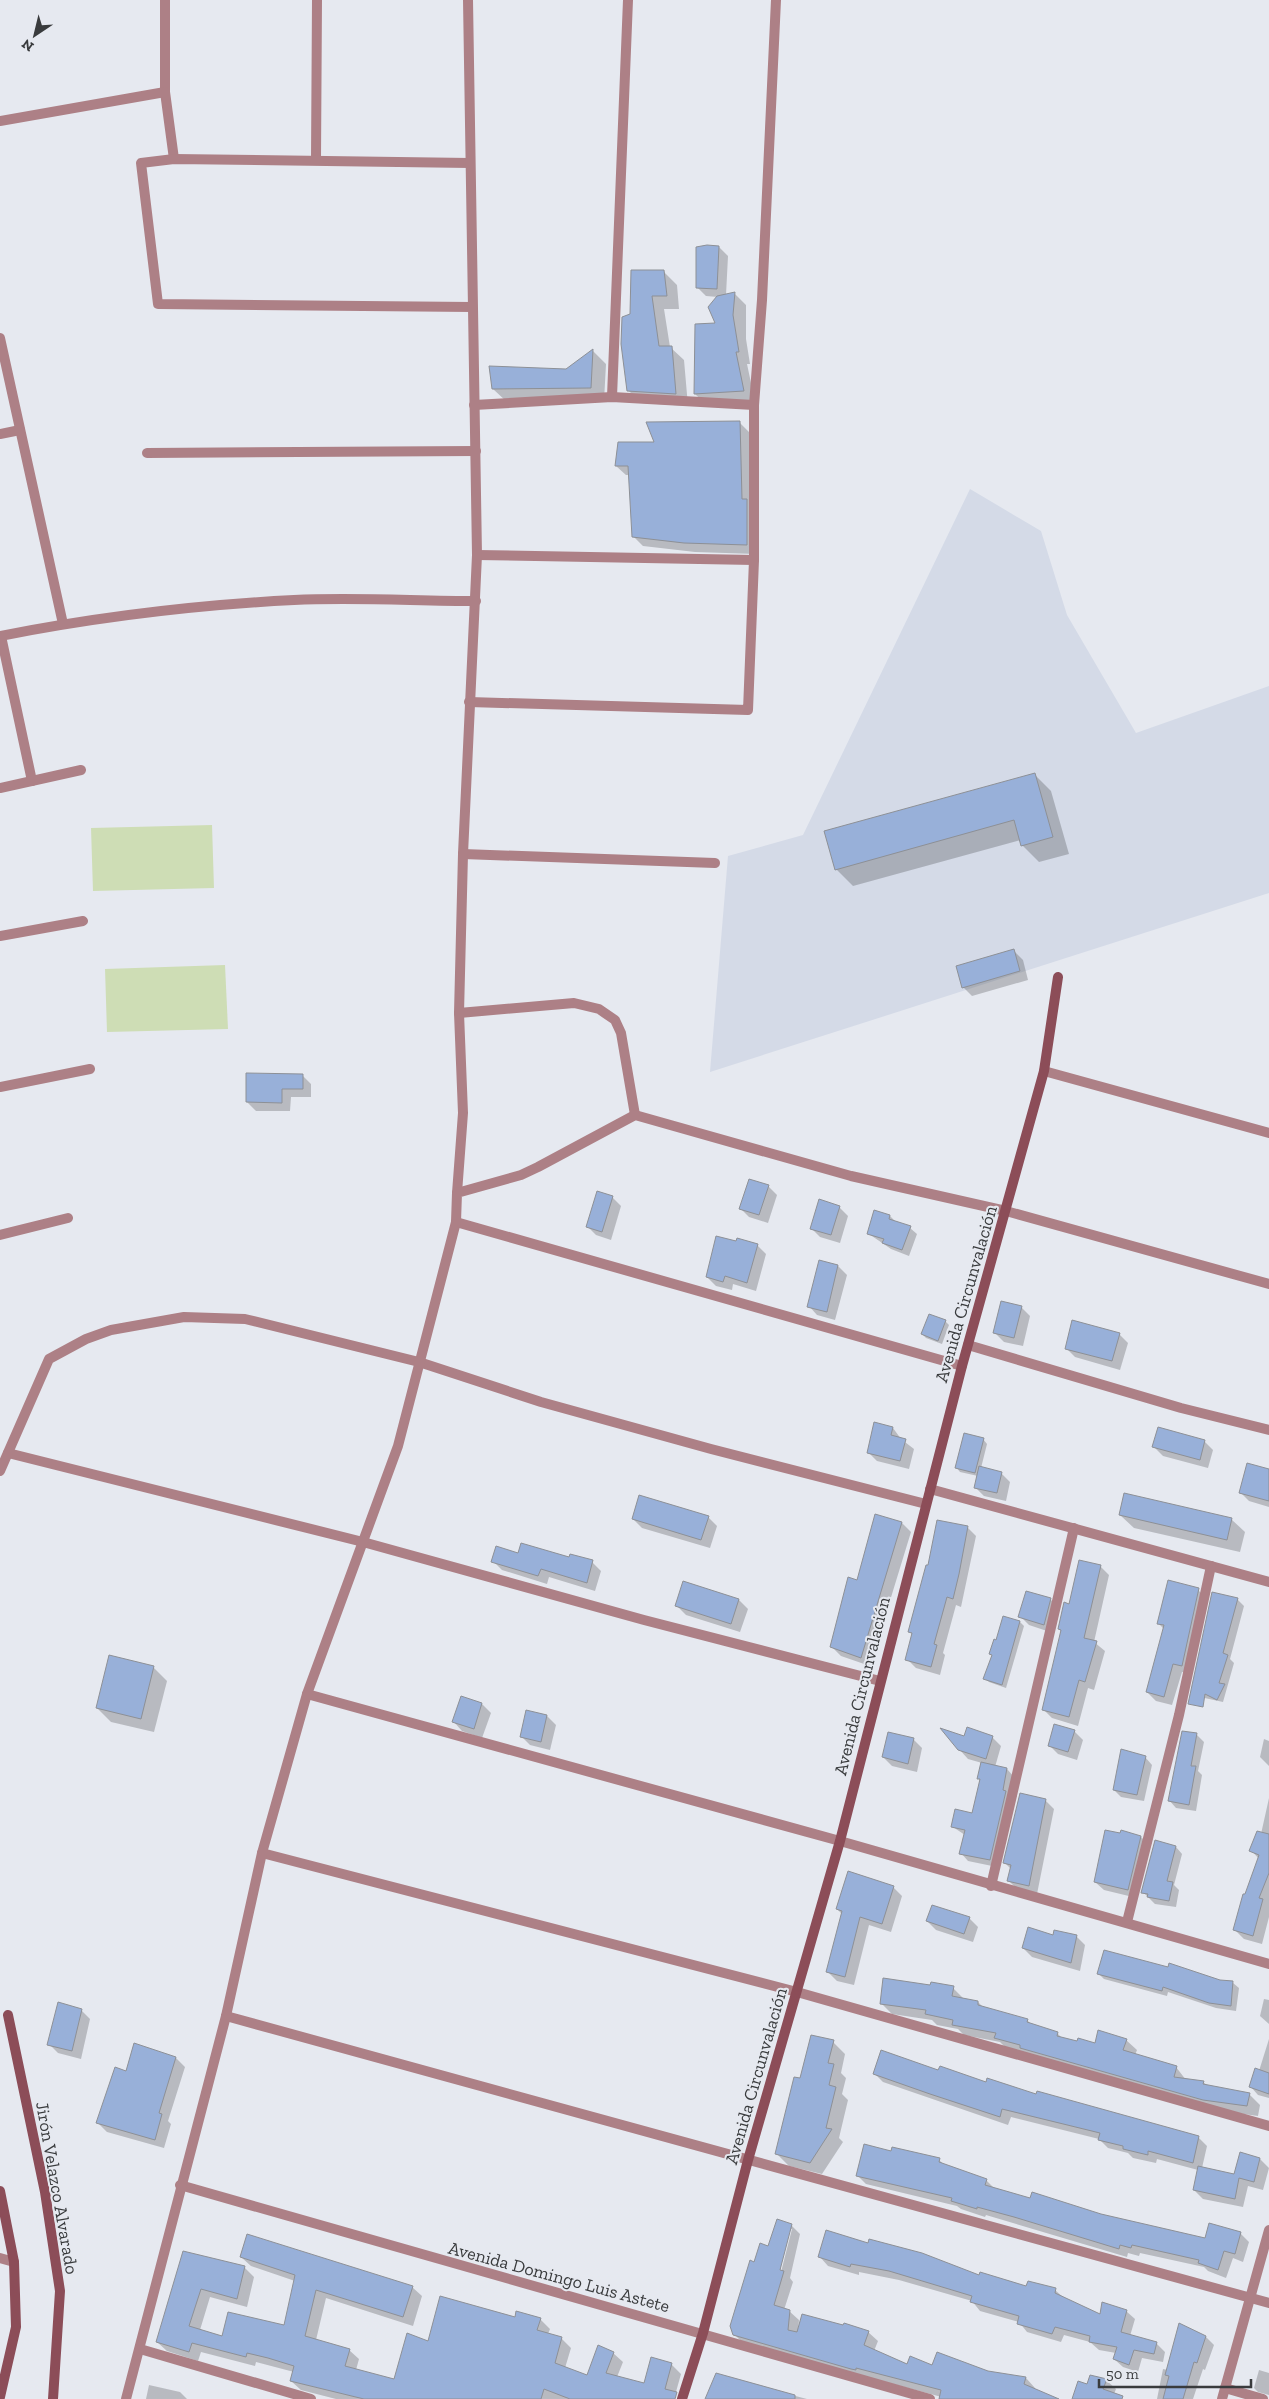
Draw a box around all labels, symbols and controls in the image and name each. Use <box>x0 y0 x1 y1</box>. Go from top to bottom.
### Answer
north arrow <box>10 10 60 60</box>
text: N <box>18 35 37 55</box>
street label: Avenida Circunvalación <box>930 1202 1002 1385</box>
street label: Avenida Circunvalación <box>829 1594 895 1777</box>
street label: Avenida Circunvalación <box>720 1984 792 2167</box>
street label: Jirón Velazco Alvarado <box>31 2100 83 2276</box>
street label: Avenida Domingo Luis Astete <box>446 2237 672 2317</box>
scale bar <box>1099 2356 1252 2388</box>
text: 50 m <box>1106 2365 1139 2383</box>

